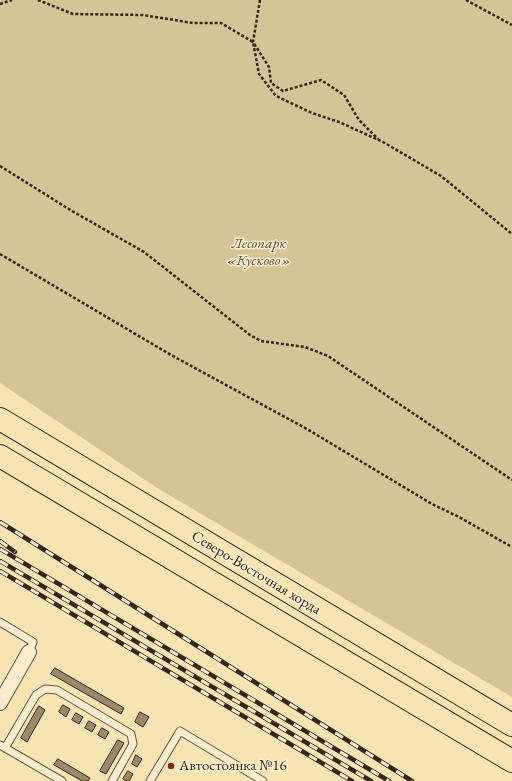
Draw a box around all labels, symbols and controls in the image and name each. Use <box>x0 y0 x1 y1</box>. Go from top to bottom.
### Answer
park label: Лесопарк «Кусково» <box>227 235 291 270</box>
street label: Северо-Восточная хорда <box>188 527 324 619</box>
place label: Автостоянка №16 <box>179 757 287 775</box>
marker: Автостоянка №16 <box>166 761 176 771</box>

